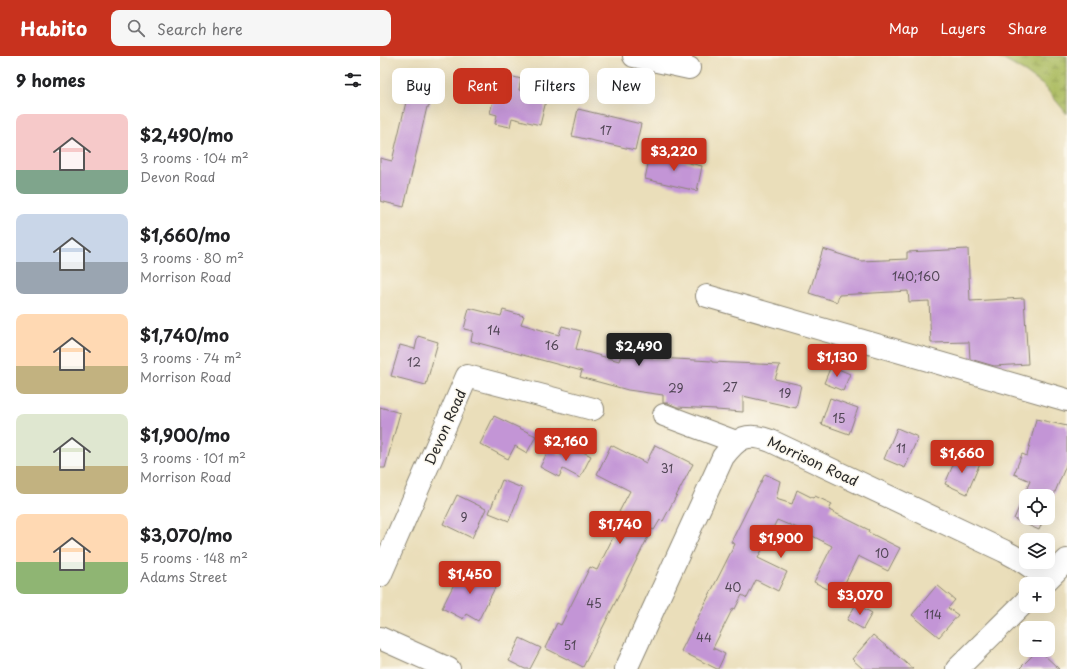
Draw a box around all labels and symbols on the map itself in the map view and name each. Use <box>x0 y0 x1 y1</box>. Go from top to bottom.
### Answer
house number: 17 <box>600 121 612 139</box>
pin: $3,220 <box>641 138 707 172</box>
house number: 140;160 <box>892 267 940 285</box>
house number: 14 <box>487 321 501 339</box>
pin: $2,490 <box>606 333 672 367</box>
house number: 16 <box>545 336 559 354</box>
pin: $1,130 <box>804 344 870 378</box>
house number: 12 <box>407 353 421 371</box>
house number: 27 <box>723 378 738 396</box>
house number: 29 <box>668 379 684 397</box>
house number: 19 <box>779 384 791 402</box>
street label: Devon Road <box>419 386 471 468</box>
house number: 15 <box>832 409 846 427</box>
pin: $2,160 <box>533 428 599 462</box>
street label: Morrison Road <box>764 431 862 491</box>
house number: 11 <box>896 439 906 457</box>
pin: $1,660 <box>929 440 995 474</box>
house number: 31 <box>661 459 673 477</box>
house number: 9 <box>460 508 468 526</box>
pin: $1,740 <box>587 511 653 545</box>
pin: $1,900 <box>748 525 814 559</box>
house number: 10 <box>875 544 889 562</box>
pin: $1,450 <box>437 561 503 595</box>
house number: 40 <box>725 578 742 596</box>
pin: $3,070 <box>827 582 893 616</box>
house number: 45 <box>586 594 602 612</box>
house number: 114 <box>924 605 942 623</box>
house number: 44 <box>696 628 712 646</box>
house number: 51 <box>564 636 576 654</box>

